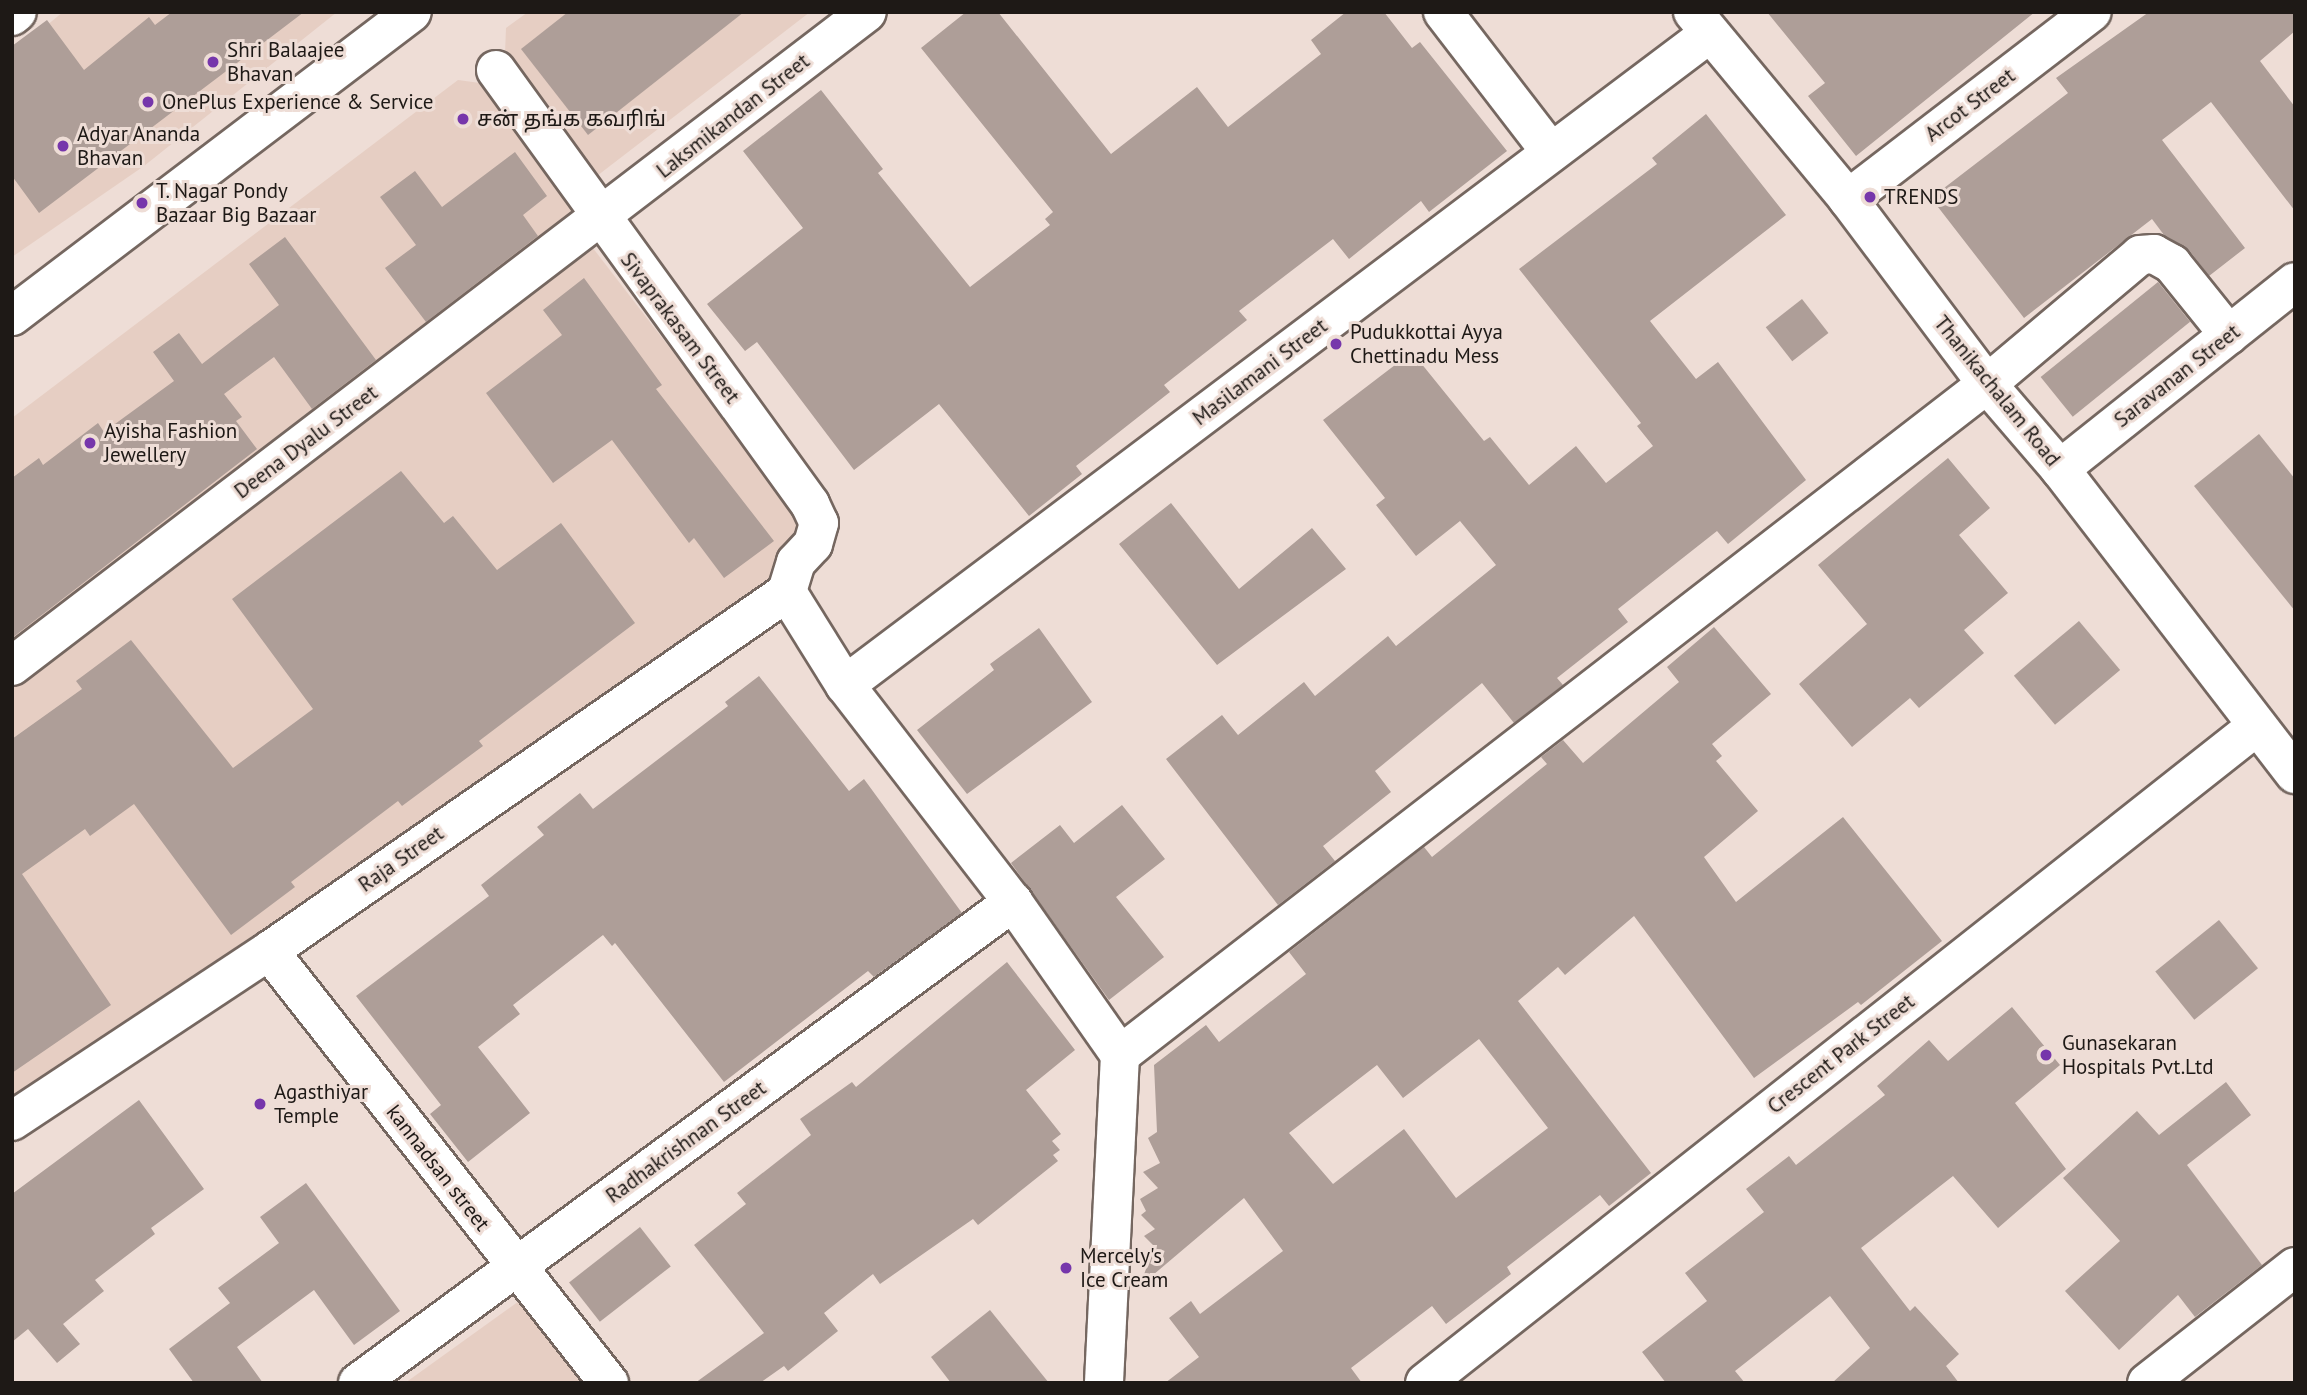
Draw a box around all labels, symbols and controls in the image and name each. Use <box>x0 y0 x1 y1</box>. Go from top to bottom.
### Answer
place label: Shri Balaajee Bhavan <box>227 37 344 87</box>
street label: Laksmikandan Street <box>652 49 814 183</box>
marker: Shri Balaajee Bhavan <box>205 54 221 70</box>
street label: Arcot Street <box>1920 63 2020 147</box>
place label: OnePlus Experience & Service <box>162 89 434 115</box>
marker: OnePlus Experience & Service <box>140 94 156 110</box>
place label: சன் தங்க கவரிங் <box>477 106 666 132</box>
marker: சன் தங்க கவரிங் <box>455 111 471 127</box>
place label: Adyar Ananda Bhavan <box>77 121 201 171</box>
marker: Adyar Ananda Bhavan <box>55 138 71 154</box>
place label: T. Nagar Pondy Bazaar Big Bazaar <box>156 178 316 228</box>
place label: TRENDS <box>1884 184 1958 210</box>
marker: TRENDS <box>1862 189 1878 205</box>
marker: T. Nagar Pondy Bazaar Big Bazaar <box>134 195 150 211</box>
street label: Sivaprakasam Street <box>615 248 745 408</box>
street label: Thanikachalam Road <box>1929 311 2065 471</box>
street label: Masilamani Street <box>1188 313 1332 431</box>
place label: Pudukkottai Ayya Chettinadu Mess <box>1350 319 1504 369</box>
street label: Saravanan Street <box>2109 319 2245 433</box>
marker: Pudukkottai Ayya Chettinadu Mess <box>1328 336 1344 352</box>
street label: Deena Dyalu Street <box>229 380 383 504</box>
place label: Ayisha Fashion Jewellery <box>104 418 237 468</box>
marker: Ayisha Fashion Jewellery <box>82 435 98 451</box>
street label: Raja Street <box>354 821 448 897</box>
street label: Crescent Park Street <box>1762 989 1920 1119</box>
place label: Gunasekaran Hospitals Pvt.Ltd <box>2062 1030 2213 1080</box>
marker: Gunasekaran Hospitals Pvt.Ltd <box>2036 1045 2056 1065</box>
street label: Radhakrishnan Street <box>601 1075 771 1209</box>
place label: Agasthiyar Temple <box>274 1079 368 1129</box>
marker: Agasthiyar Temple <box>252 1096 268 1112</box>
street label: kannadsan street <box>381 1100 495 1236</box>
place label: Mercely's Ice Cream <box>1080 1243 1168 1293</box>
marker: Mercely's Ice Cream <box>1058 1260 1074 1276</box>

